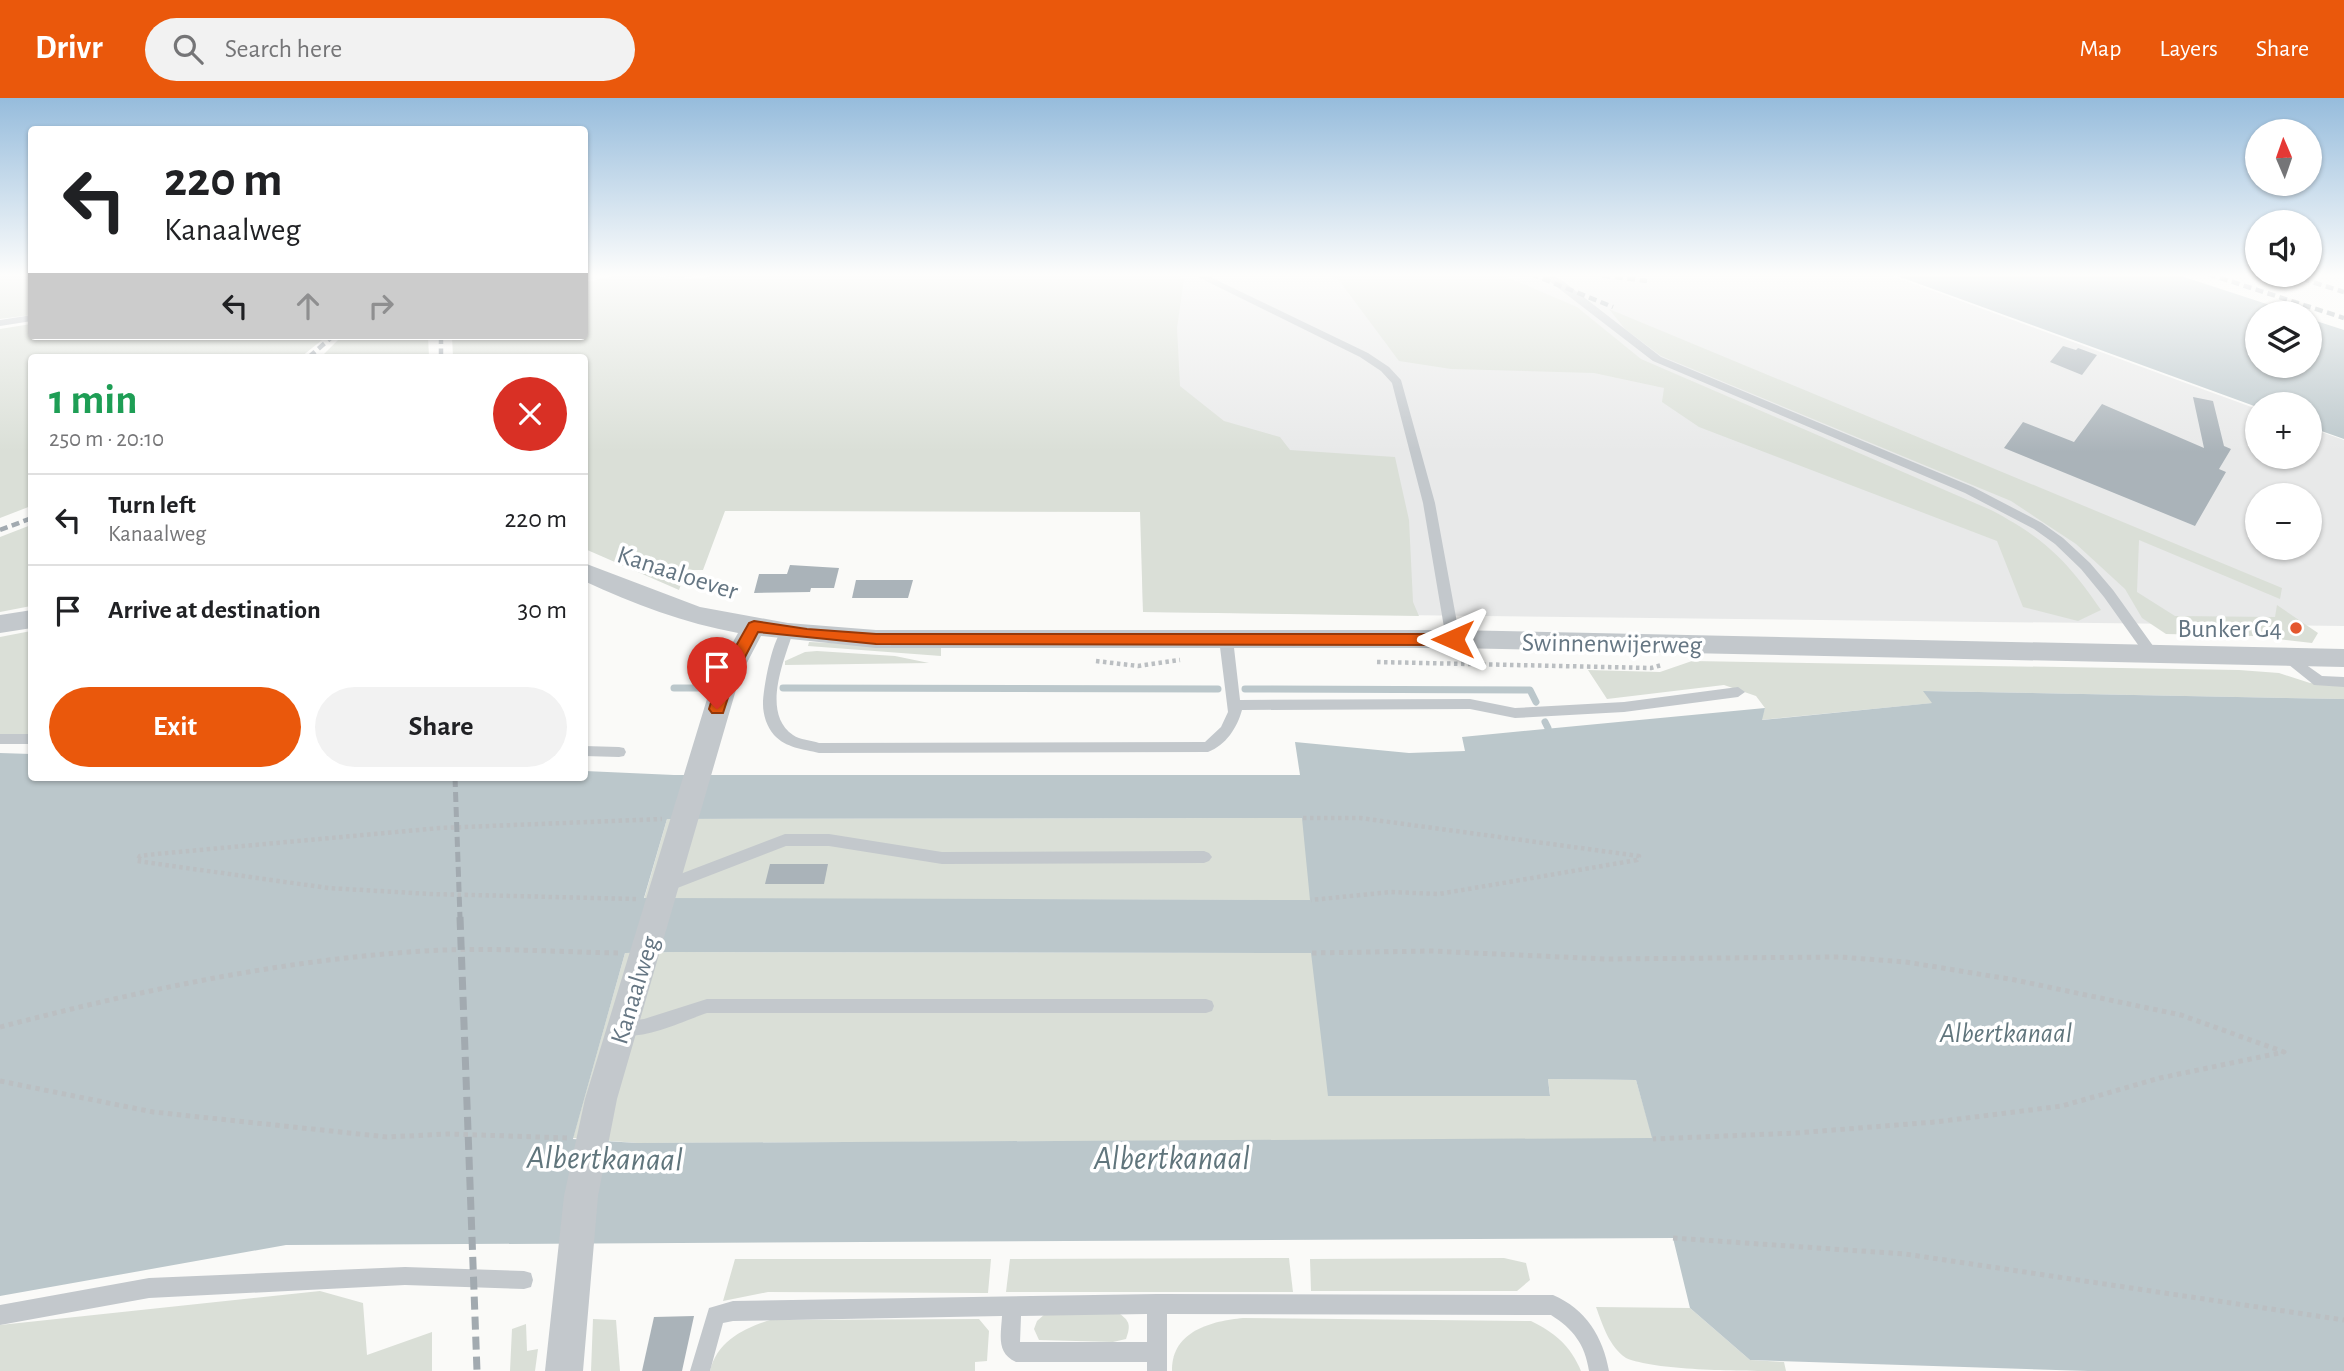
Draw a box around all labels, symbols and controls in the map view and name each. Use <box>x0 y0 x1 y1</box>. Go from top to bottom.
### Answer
search box <box>145 18 635 81</box>
icon: search <box>169 30 207 68</box>
text: Drivr <box>35 32 103 65</box>
text: Search here <box>225 36 342 62</box>
text: Map <box>2079 37 2121 61</box>
text: Layers <box>2159 37 2218 61</box>
text: Share <box>2256 37 2309 61</box>
north arrow <box>2245 119 2322 196</box>
map controls <box>2245 119 2322 560</box>
icon: left <box>49 154 140 245</box>
text: 220 m <box>164 156 283 205</box>
button: sound <box>2245 210 2322 287</box>
text: Kanaalweg <box>164 214 301 246</box>
icon: left <box>216 287 254 325</box>
icon: ahead <box>289 287 327 325</box>
icon: right <box>362 287 400 325</box>
button: layers <box>2245 301 2322 378</box>
button: close <box>493 377 567 451</box>
text: 1 min <box>49 379 138 421</box>
button: + <box>2245 392 2322 469</box>
text: 250 m · 20:10 <box>49 428 164 451</box>
button: − <box>2245 483 2322 560</box>
text: Turn left <box>108 492 196 518</box>
icon: left <box>49 501 87 539</box>
text: 220 m <box>505 506 567 532</box>
text: Kanaalweg <box>108 523 206 546</box>
street label: Kanaaloever <box>614 541 742 605</box>
icon: arrive <box>49 592 87 630</box>
text: Arrive at destination <box>108 597 321 623</box>
text: 30 m <box>517 597 567 623</box>
position arrow <box>1416 602 1490 676</box>
place label: Bunker G4 <box>2177 616 2282 642</box>
marker: Bunker G4 <box>2288 620 2304 636</box>
street label: Swinnenwijerweg <box>1522 629 1703 659</box>
pin <box>687 637 747 709</box>
icon: arrive <box>698 648 736 686</box>
button: Exit <box>49 687 301 767</box>
button: Share <box>315 687 567 767</box>
street label: Kanaalweg <box>606 933 664 1047</box>
water label: Albertkanaal <box>1939 1020 2072 1048</box>
water label: Albertkanaal <box>525 1142 683 1177</box>
water label: Albertkanaal <box>1093 1143 1250 1176</box>

